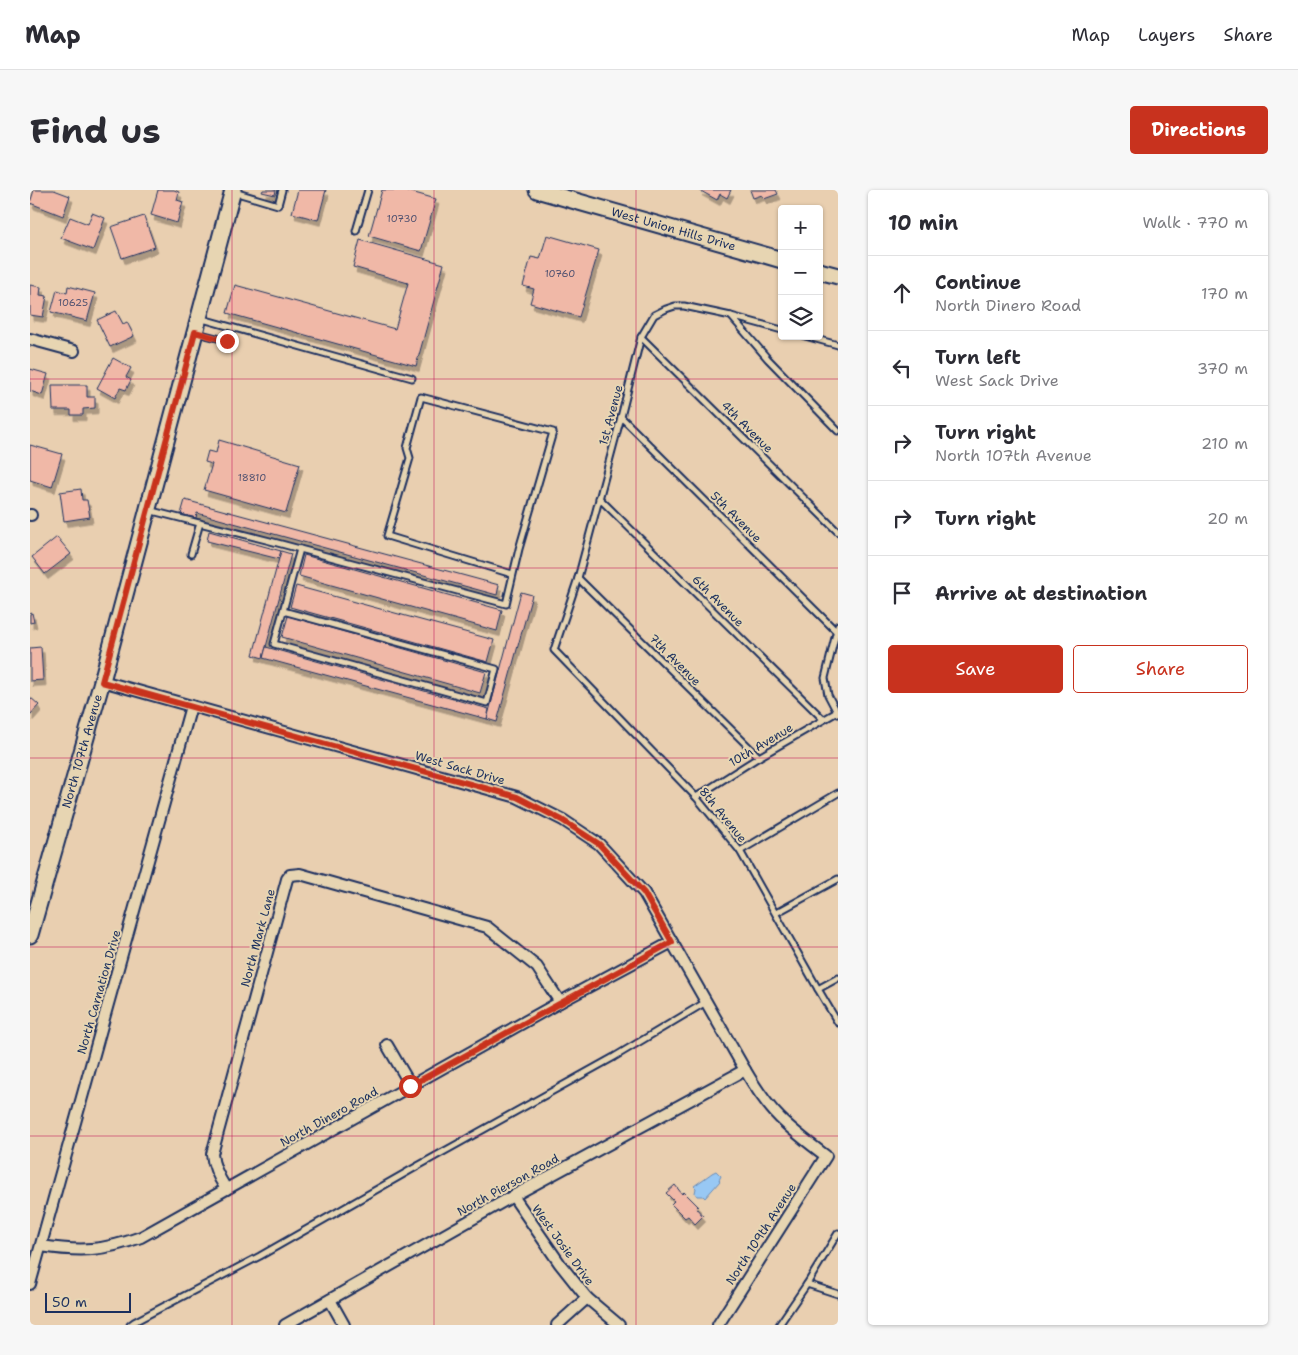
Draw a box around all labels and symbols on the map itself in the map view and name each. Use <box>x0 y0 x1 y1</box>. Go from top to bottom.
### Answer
street label: West Union Hills Drive <box>610 204 738 254</box>
house number: 10730 <box>387 212 417 225</box>
house number: 10760 <box>545 267 575 280</box>
house number: 10625 <box>58 296 88 309</box>
route end <box>216 330 239 353</box>
street label: 1st Avenue <box>595 383 627 447</box>
street label: 4th Avenue <box>718 398 777 457</box>
house number: 18810 <box>238 471 266 484</box>
street label: 5th Avenue <box>707 488 765 546</box>
street label: 6th Avenue <box>689 572 748 631</box>
street label: 7th Avenue <box>646 631 705 690</box>
street label: North 107th Avenue <box>58 692 106 810</box>
street label: 10th Avenue <box>726 719 796 770</box>
street label: West Sack Drive <box>413 748 507 789</box>
street label: 8th Avenue <box>696 784 750 846</box>
street label: North Mark Lane <box>237 887 279 989</box>
street label: North Carnation Drive <box>74 928 124 1056</box>
route start <box>399 1075 422 1098</box>
street label: North Dinero Road <box>277 1083 381 1151</box>
street label: North Pierson Road <box>454 1150 562 1220</box>
street label: North 109th Avenue <box>722 1180 800 1288</box>
street label: West Josie Drive <box>528 1201 598 1289</box>
scale bar <box>45 1290 131 1313</box>

